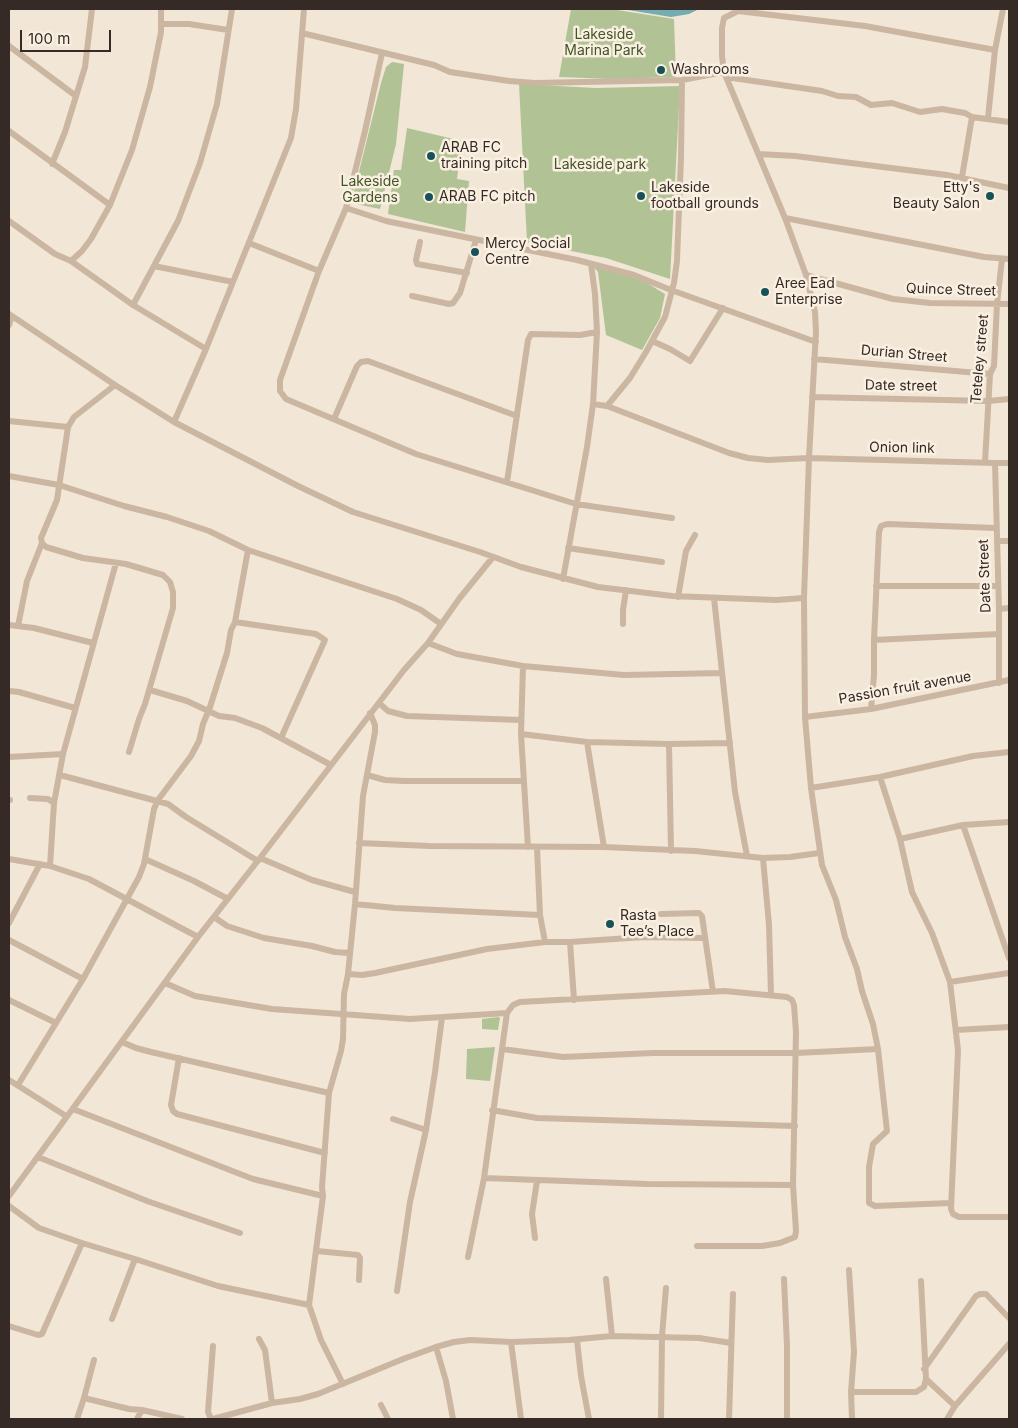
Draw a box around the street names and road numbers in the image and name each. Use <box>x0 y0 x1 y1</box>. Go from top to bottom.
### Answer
street label: Quince Street <box>906 280 996 300</box>
street label: Teteley street <box>968 314 992 404</box>
street label: Durian Street <box>860 342 948 366</box>
street label: Date street <box>865 377 937 395</box>
street label: Onion link <box>869 439 935 457</box>
street label: Date Street <box>975 539 995 613</box>
street label: Passion fruit avenue <box>837 668 973 708</box>

